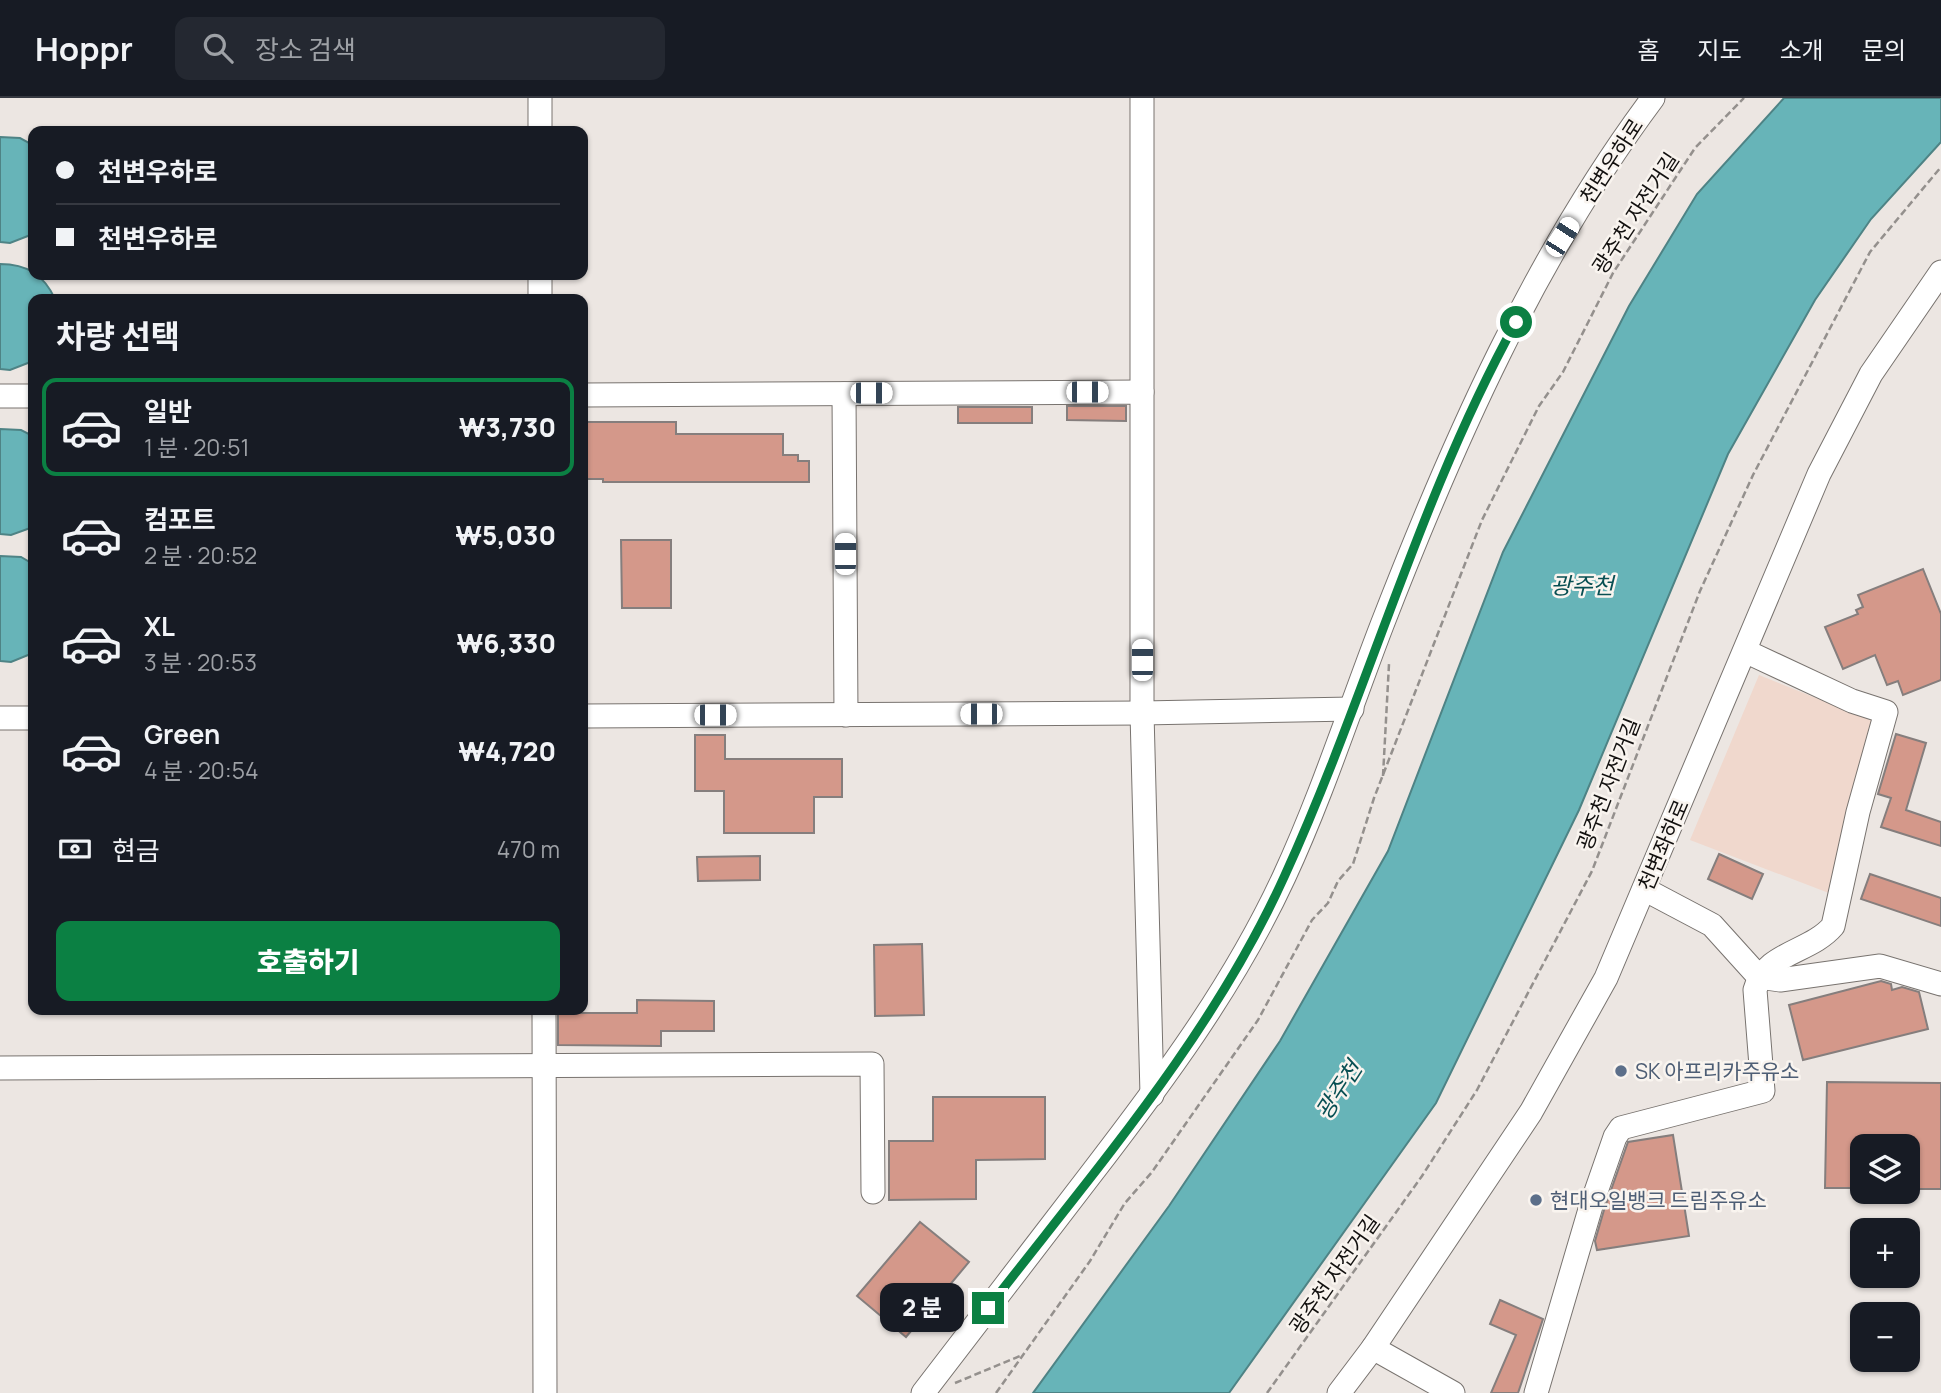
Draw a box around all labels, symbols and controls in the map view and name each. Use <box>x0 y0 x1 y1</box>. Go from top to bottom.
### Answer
search box <box>175 17 665 80</box>
text: Hoppr <box>35 26 133 71</box>
icon: search <box>199 29 237 67</box>
text: 장소 검색 <box>255 31 356 67</box>
text: 홈 <box>1637 33 1659 66</box>
text: 지도 <box>1697 33 1742 66</box>
text: 소개 <box>1780 33 1824 66</box>
text: 문의 <box>1862 33 1906 66</box>
street label: 천변우하로 <box>1573 113 1649 209</box>
street label: 광주천 자전거길 <box>1585 147 1685 279</box>
text: 천변우하로 <box>98 153 218 189</box>
car <box>1542 214 1583 260</box>
text: 천변우하로 <box>98 220 218 256</box>
route start <box>1500 306 1532 338</box>
text: 차량 선택 <box>56 314 180 358</box>
car <box>1067 382 1109 403</box>
car <box>851 383 893 404</box>
text: 일반 <box>144 393 192 429</box>
icon: car <box>60 396 123 459</box>
text: ₩3,730 <box>459 409 556 445</box>
text: 1 분 · 20:51 <box>144 431 249 463</box>
text: 컴포트 <box>144 501 216 537</box>
icon: car <box>60 504 123 567</box>
text: ₩5,030 <box>455 517 556 553</box>
car <box>835 533 856 575</box>
text: 2 분 · 20:52 <box>144 539 257 571</box>
water label: 광주천 <box>1550 569 1617 601</box>
text: XL <box>144 608 175 644</box>
icon: car <box>60 612 123 675</box>
text: ₩6,330 <box>457 625 556 661</box>
car <box>1132 639 1153 681</box>
text: 3 분 · 20:53 <box>144 646 257 678</box>
car <box>961 704 1003 725</box>
car <box>695 705 737 726</box>
street label: 광주천 자전거길 <box>1570 714 1646 854</box>
text: Green <box>144 716 220 752</box>
icon: car <box>60 720 123 783</box>
text: ₩4,720 <box>458 733 556 769</box>
text: 4 분 · 20:54 <box>144 754 259 786</box>
street label: 천변좌하로 <box>1631 795 1695 895</box>
icon: cash <box>56 830 94 868</box>
text: 현금 <box>112 832 160 868</box>
text: 470 m <box>497 833 560 865</box>
button: 호출하기 <box>56 921 560 1001</box>
water label: 광주천 <box>1307 1052 1370 1125</box>
place label: SK 아프리카주유소 <box>1635 1057 1799 1085</box>
marker: SK 아프리카주유소 <box>1613 1063 1629 1079</box>
map controls <box>1850 1134 1920 1372</box>
button: layers <box>1850 1134 1920 1204</box>
place label: 현대오일뱅크 드림주유소 <box>1550 1186 1767 1214</box>
marker: 현대오일뱅크 드림주유소 <box>1528 1192 1544 1208</box>
street label: 광주천 자전거길 <box>1283 1209 1385 1339</box>
button: + <box>1850 1218 1920 1288</box>
callout: 2 분 <box>880 1284 964 1332</box>
text: 2 분 <box>902 1291 942 1323</box>
route end <box>972 1292 1004 1324</box>
button: − <box>1850 1302 1920 1372</box>

